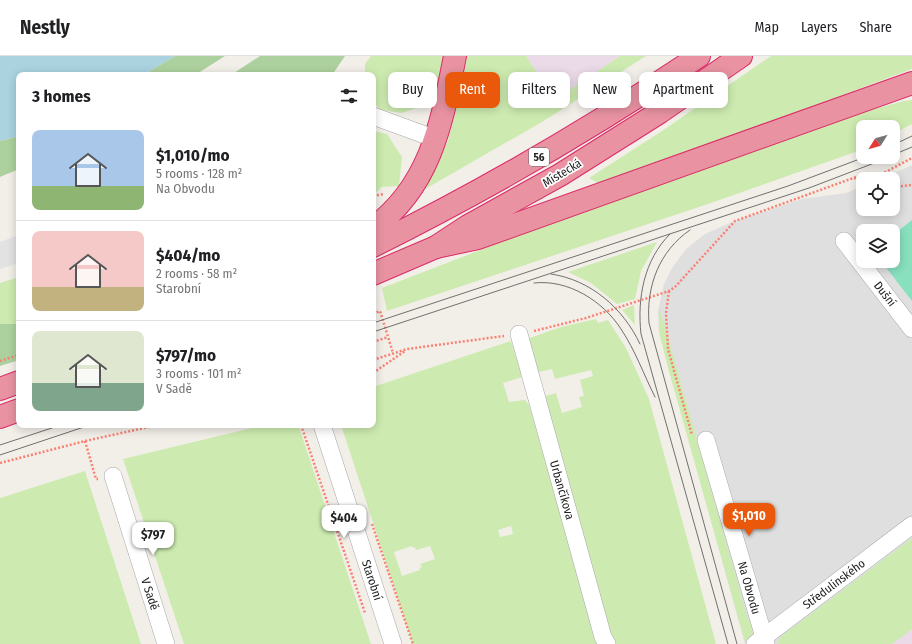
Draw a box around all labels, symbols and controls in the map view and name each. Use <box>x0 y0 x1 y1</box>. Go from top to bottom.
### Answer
text: Nestly <box>20 16 70 39</box>
text: Map <box>755 19 779 36</box>
text: Layers <box>801 19 837 36</box>
text: Share <box>859 19 892 36</box>
chip: Buy <box>388 72 437 108</box>
chip: Rent <box>445 72 500 108</box>
chip: Filters <box>508 72 570 108</box>
chip: New <box>578 72 631 108</box>
chip: Apartment <box>639 72 728 108</box>
icon: filters <box>338 85 360 107</box>
text: 3 homes <box>32 86 91 107</box>
north arrow <box>856 120 900 164</box>
map controls <box>856 120 900 268</box>
text: $1,010/mo <box>156 145 230 166</box>
icon: home <box>64 146 112 194</box>
road number: 56 <box>529 148 549 166</box>
street label: Místecká <box>540 156 584 190</box>
text: 5 rooms · 128 m² <box>156 166 242 181</box>
button: locate <box>856 172 900 216</box>
text: Na Obvodu <box>156 181 215 196</box>
button: layers <box>856 224 900 268</box>
text: $404/mo <box>156 245 220 266</box>
icon: home <box>64 247 112 295</box>
text: 2 rooms · 58 m² <box>156 266 237 281</box>
street label: Dušní <box>871 279 899 309</box>
text: Starobní <box>156 281 201 296</box>
text: $797/mo <box>156 345 216 366</box>
icon: home <box>64 347 112 395</box>
text: 3 rooms · 101 m² <box>156 366 241 381</box>
text: V Sadě <box>156 381 192 396</box>
street label: Urbančíkova <box>547 459 577 521</box>
pin: $1,010 <box>716 503 782 537</box>
pin: $404 <box>320 505 368 539</box>
text: $1,010 <box>732 508 766 523</box>
text: $404 <box>331 510 357 525</box>
pin: $797 <box>129 522 177 556</box>
text: $797 <box>141 527 165 542</box>
street label: Středulinského <box>800 556 868 612</box>
street label: Starobní <box>359 558 385 602</box>
street label: Na Obvodu <box>735 560 763 616</box>
street label: V Sadě <box>138 576 162 612</box>

